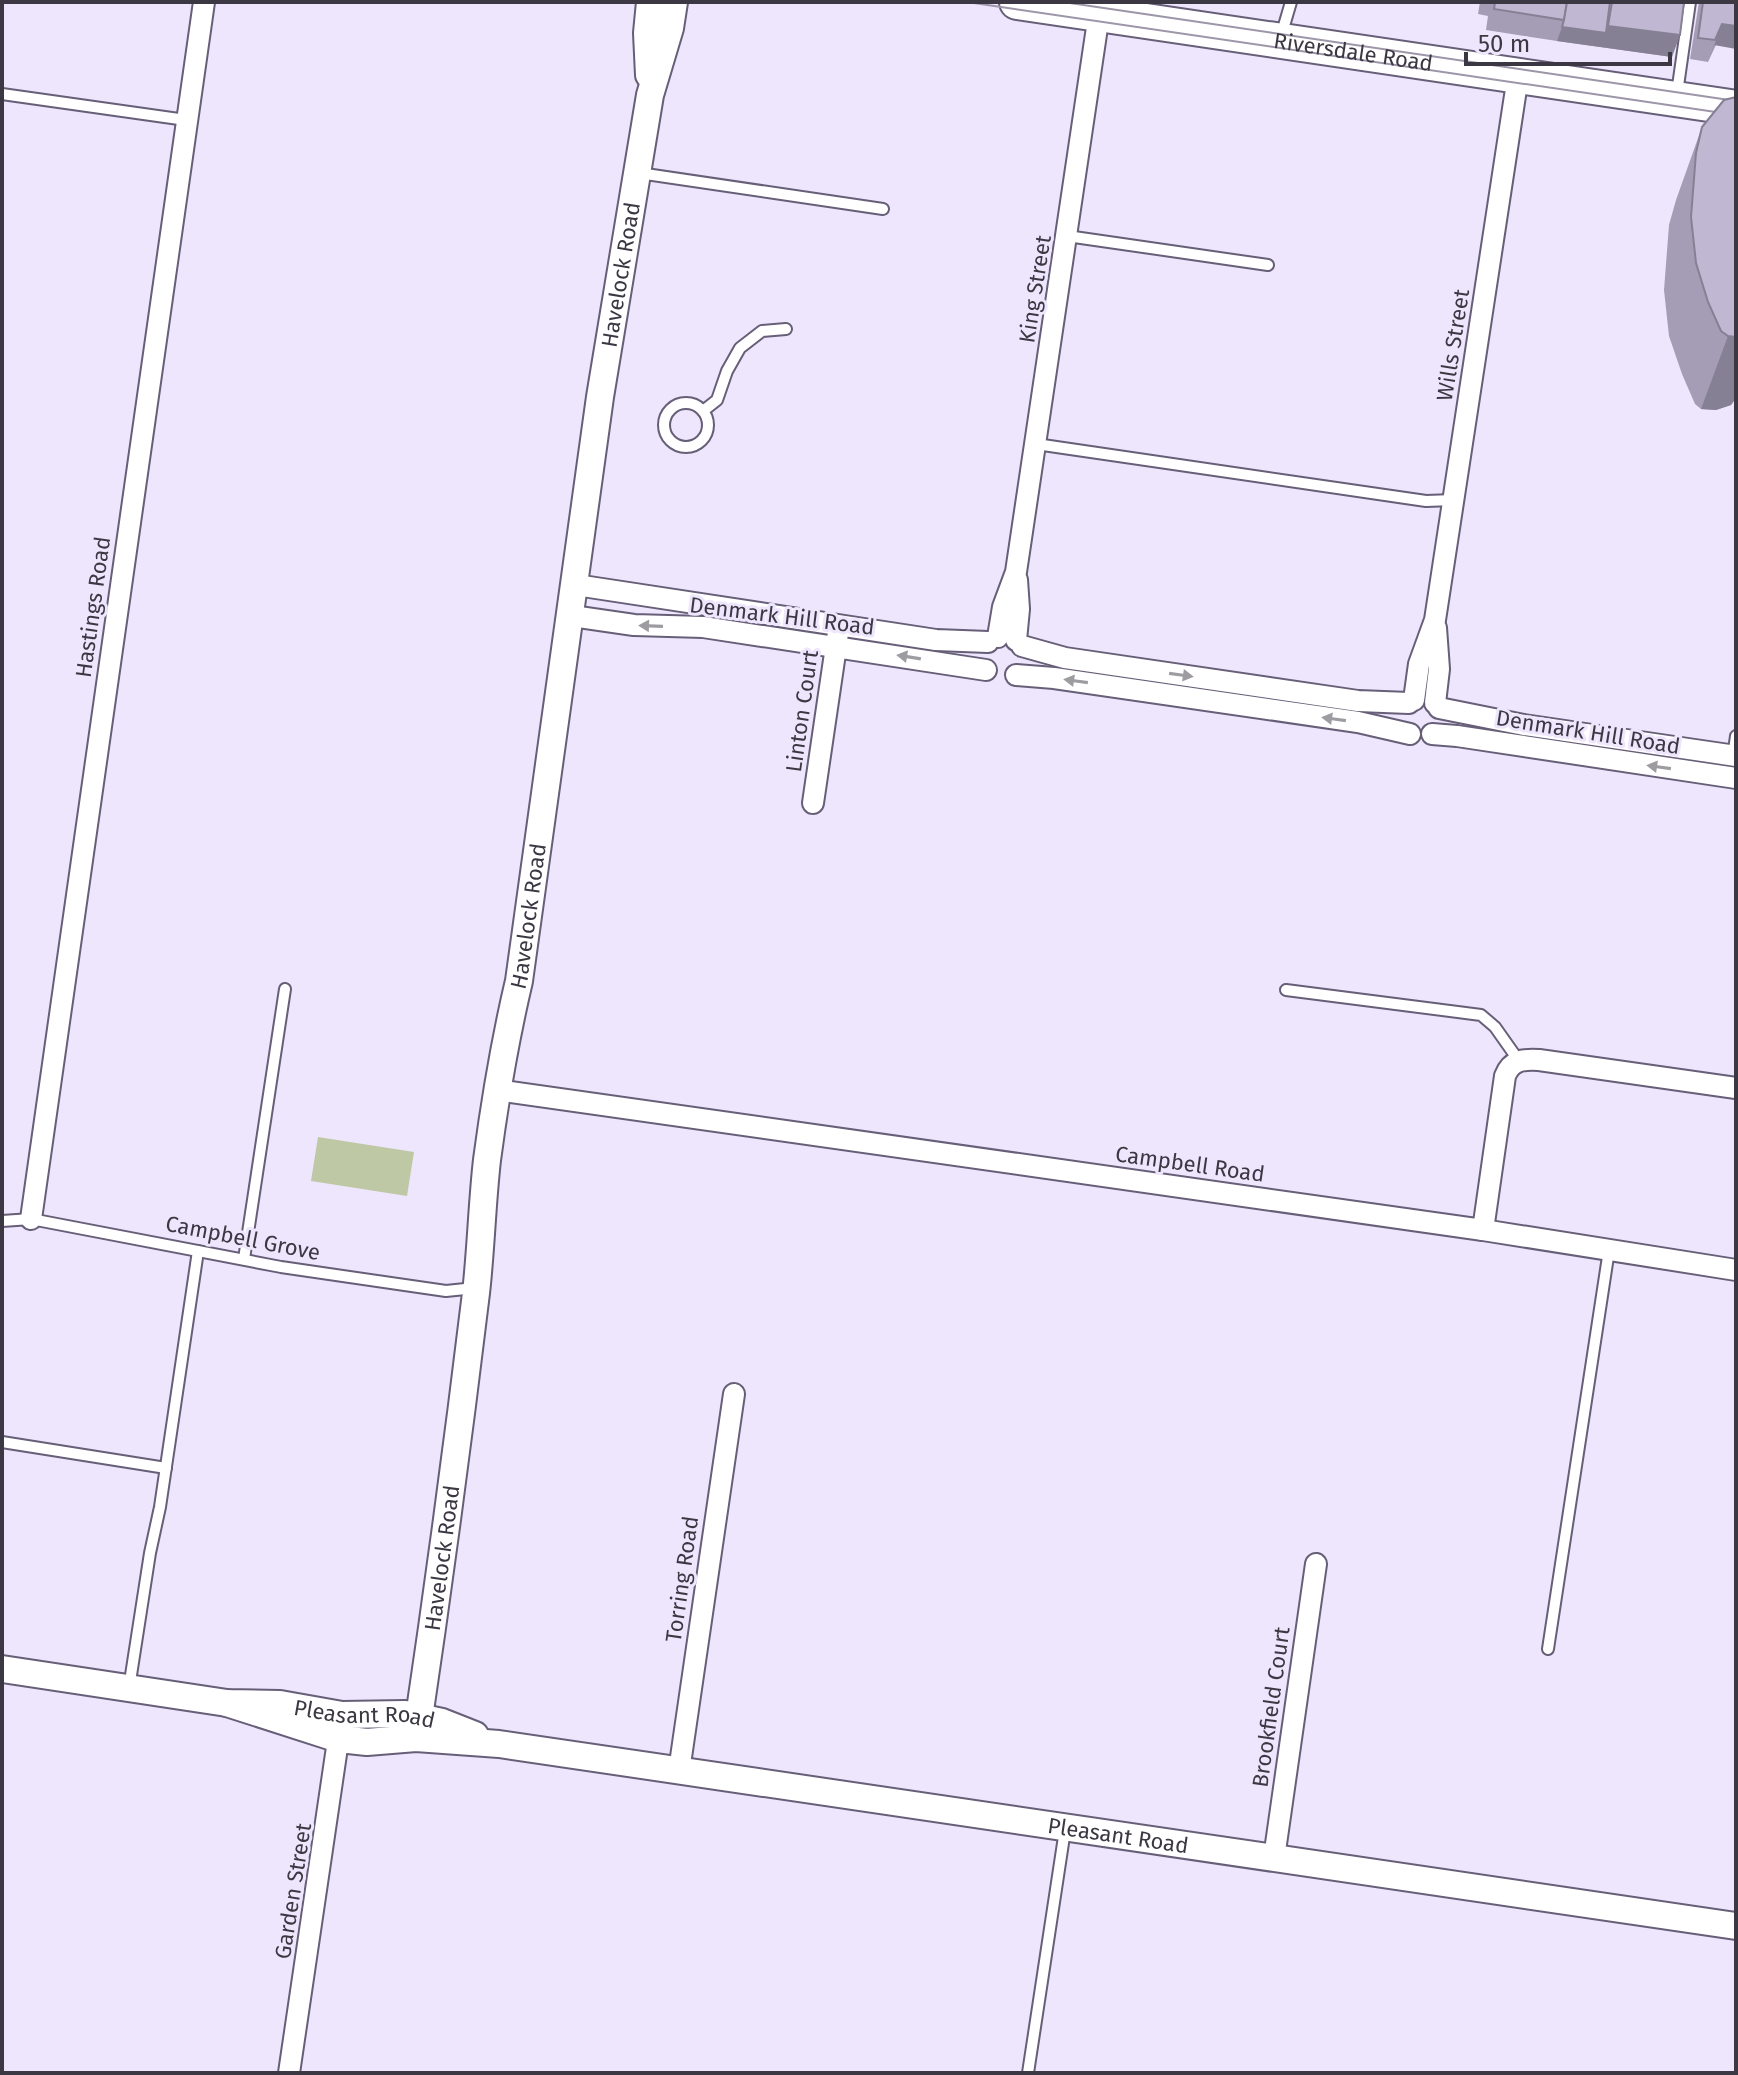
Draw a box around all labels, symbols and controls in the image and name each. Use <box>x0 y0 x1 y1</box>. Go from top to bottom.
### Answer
scale bar <box>1466 16 1670 66</box>
street label: Riversdale Road <box>1272 27 1435 77</box>
text: 50 m <box>1478 30 1530 58</box>
street label: Havelock Road <box>595 200 646 349</box>
street label: King Street <box>1013 233 1057 345</box>
street label: Wills Street <box>1431 287 1475 403</box>
street label: Hastings Road <box>70 535 116 679</box>
street label: Denmark Hill Road <box>688 591 876 641</box>
one-way arrow <box>638 620 663 632</box>
street label: Linton Court <box>780 648 824 774</box>
one-way arrow <box>896 650 921 663</box>
one-way arrow <box>1169 669 1194 682</box>
one-way arrow <box>1064 674 1089 687</box>
street label: Denmark Hill Road <box>1494 704 1682 760</box>
one-way arrow <box>1321 712 1346 725</box>
one-way arrow <box>1646 760 1671 773</box>
street label: Havelock Road <box>504 841 551 992</box>
street label: Campbell Road <box>1114 1140 1266 1188</box>
street label: Campbell Grove <box>163 1210 323 1266</box>
street label: Havelock Road <box>418 1483 465 1632</box>
street label: Torring Road <box>660 1514 704 1644</box>
street label: Brookfield Court <box>1246 1625 1296 1789</box>
street label: Pleasant Road <box>292 1693 438 1734</box>
street label: Pleasant Road <box>1046 1811 1190 1859</box>
street label: Garden Street <box>269 1821 317 1961</box>

